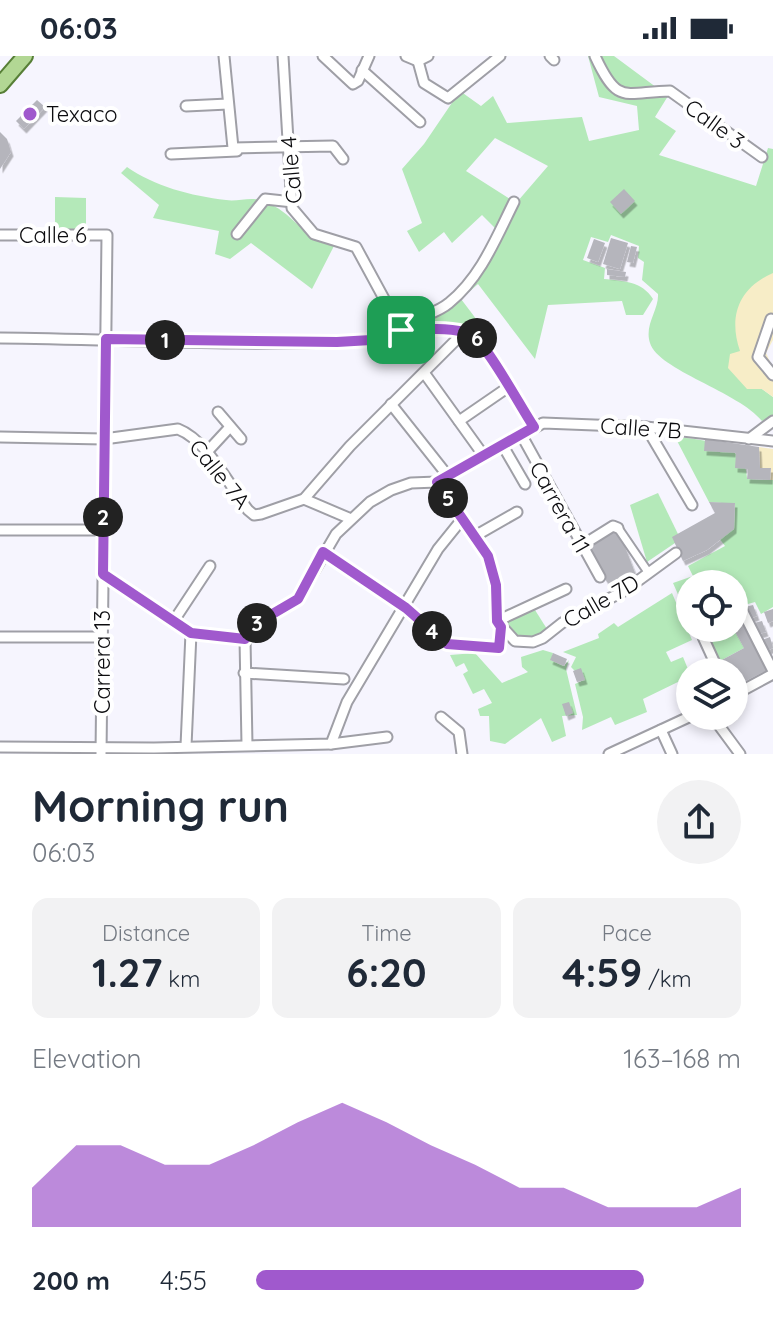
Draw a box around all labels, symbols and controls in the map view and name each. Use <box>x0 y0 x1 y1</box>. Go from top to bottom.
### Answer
text: 06:03 <box>40 9 118 47</box>
street label: Calle 3 <box>679 93 751 155</box>
place label: Texaco <box>46 100 118 128</box>
marker: Texaco <box>21 105 39 123</box>
street label: Calle 4 <box>274 135 308 205</box>
street label: Calle 6 <box>19 221 87 249</box>
pin <box>367 296 435 364</box>
icon: arrive <box>379 308 423 352</box>
pin: 6 <box>457 318 497 358</box>
pin: 1 <box>145 320 185 360</box>
text: 6 <box>471 324 483 352</box>
text: 1 <box>161 326 169 354</box>
street label: Calle 7B <box>599 411 683 445</box>
street label: Calle 7A <box>183 433 257 515</box>
street label: Carrera 11 <box>523 456 597 558</box>
pin: 5 <box>428 478 468 518</box>
text: 5 <box>442 484 454 512</box>
pin: 2 <box>83 497 123 537</box>
text: 2 <box>97 503 109 531</box>
street label: Calle 7D <box>558 568 644 634</box>
map controls <box>676 570 748 730</box>
button: locate <box>676 570 748 642</box>
pin: 3 <box>237 603 277 643</box>
text: 3 <box>251 609 263 637</box>
street label: Carrera 13 <box>88 610 116 714</box>
pin: 4 <box>412 611 452 651</box>
text: 4 <box>426 617 438 645</box>
button: layers <box>676 658 748 730</box>
text: Morning run <box>32 778 289 833</box>
button: share <box>657 780 741 864</box>
text: 06:03 <box>32 836 95 869</box>
text: Distance <box>102 919 190 947</box>
text: Time <box>361 919 412 947</box>
text: Pace <box>602 919 652 947</box>
text: 1.27 <box>92 947 162 997</box>
text: 6:20 <box>346 947 427 997</box>
text: 4:59 <box>562 947 642 997</box>
text: km <box>162 965 200 993</box>
text: /km <box>642 965 692 993</box>
text: Elevation <box>32 1042 142 1075</box>
text: 163–168 m <box>623 1042 741 1075</box>
text: 200 m <box>32 1264 110 1297</box>
text: 4:55 <box>160 1264 207 1297</box>

